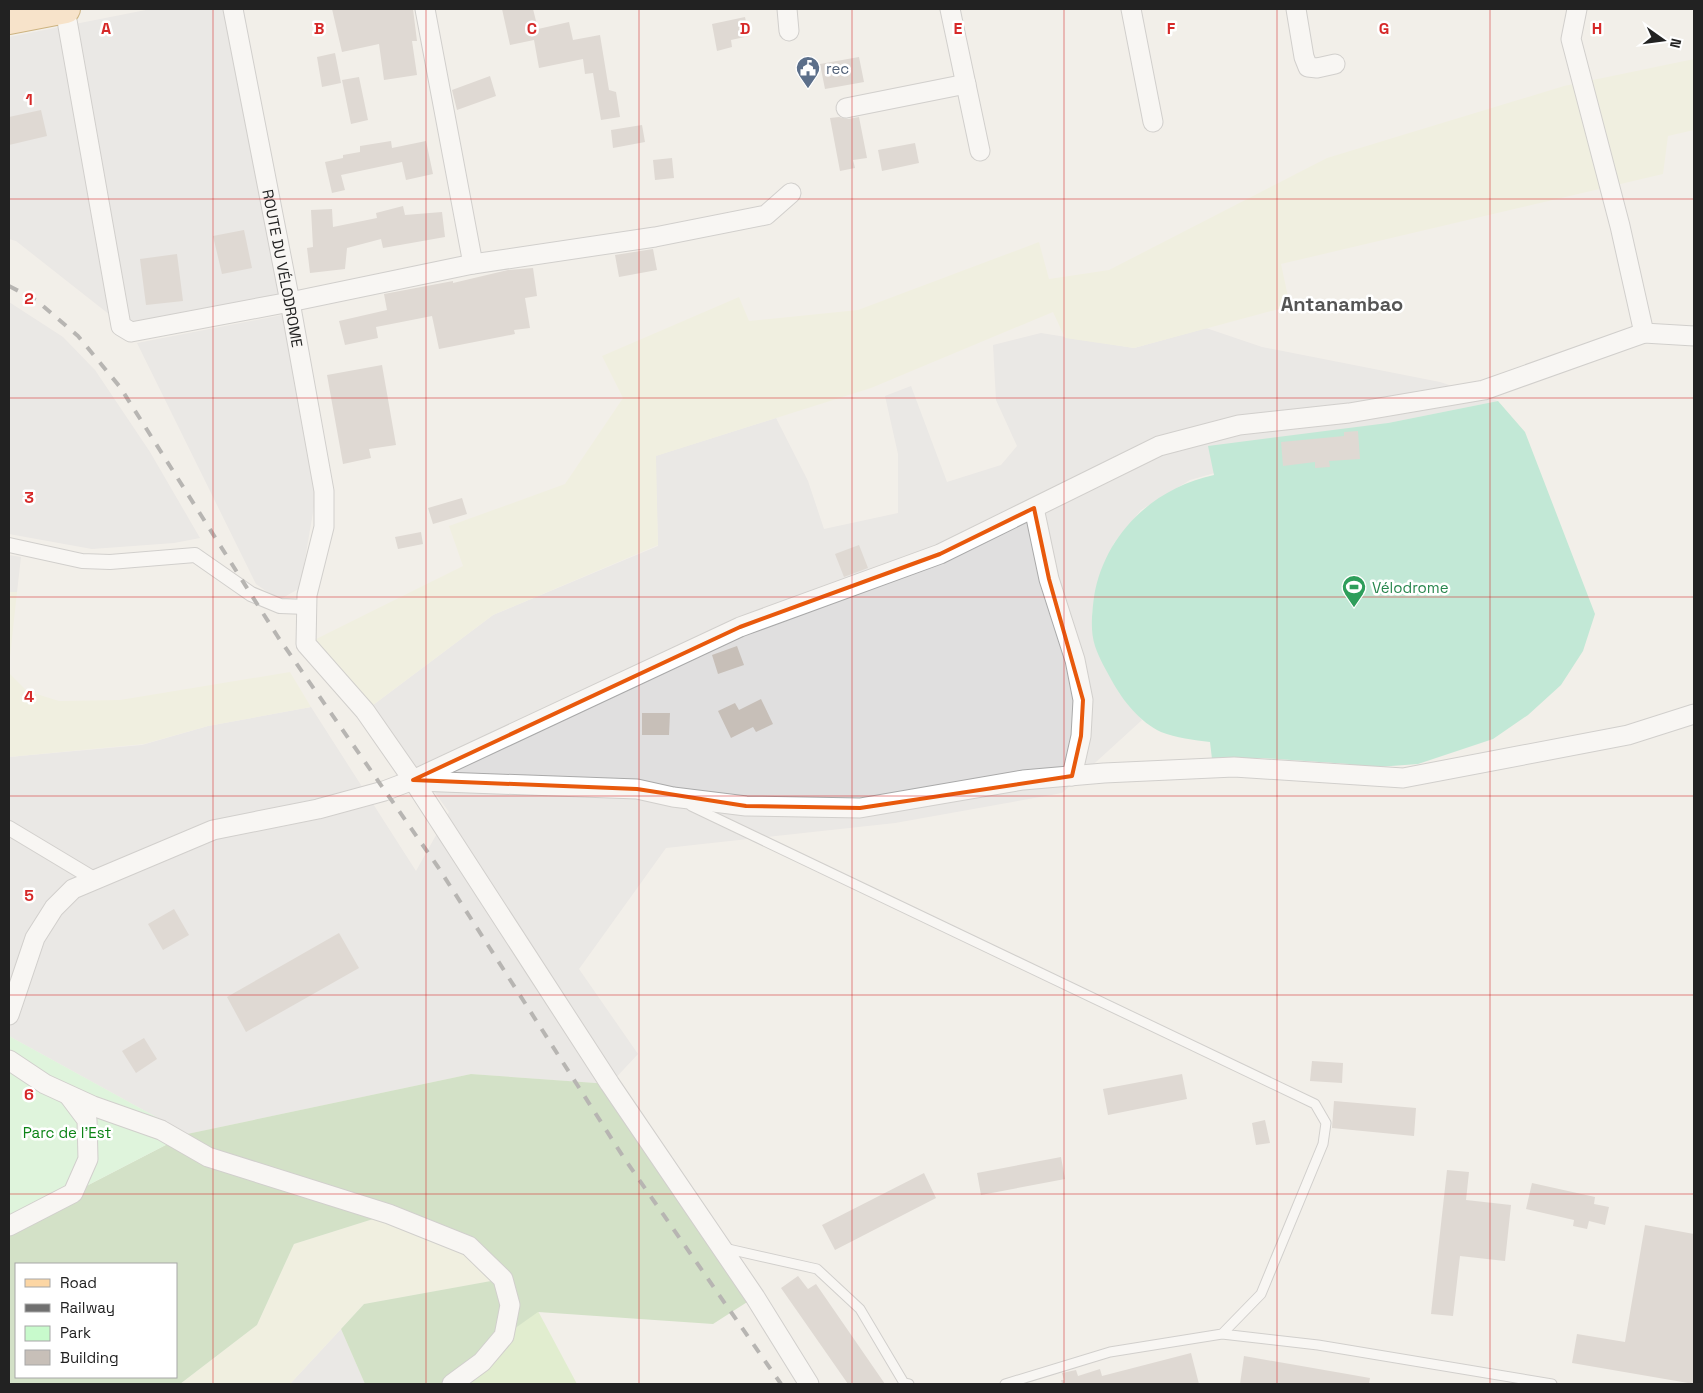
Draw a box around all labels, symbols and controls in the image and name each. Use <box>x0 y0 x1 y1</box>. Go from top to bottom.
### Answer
north arrow <box>1638 15 1688 65</box>
text: A <box>101 18 111 39</box>
text: B <box>314 18 324 39</box>
text: C <box>527 18 537 39</box>
text: D <box>740 18 750 39</box>
text: E <box>954 18 963 39</box>
text: F <box>1167 18 1176 39</box>
text: G <box>1379 18 1389 39</box>
text: H <box>1592 18 1602 39</box>
text: N <box>1666 36 1685 50</box>
public building icon: rec <box>795 55 821 89</box>
place label: rec <box>826 59 849 78</box>
text: 1 <box>25 89 33 110</box>
street label: ROUTE DU VÉLODROME <box>259 188 307 349</box>
text: 2 <box>24 288 34 309</box>
district label: Antanambao <box>1281 291 1403 317</box>
text: 3 <box>24 487 34 508</box>
sports icon: Vélodrome <box>1341 574 1367 608</box>
place label: Vélodrome <box>1372 578 1449 597</box>
text: 4 <box>24 686 34 707</box>
text: 5 <box>24 885 34 906</box>
text: 6 <box>24 1084 34 1105</box>
park label: Parc de l'Est <box>23 1123 111 1142</box>
legend <box>15 1263 178 1378</box>
text: Road <box>60 1273 97 1292</box>
text: Railway <box>60 1298 115 1317</box>
text: Park <box>60 1323 91 1342</box>
text: Building <box>60 1348 119 1367</box>

